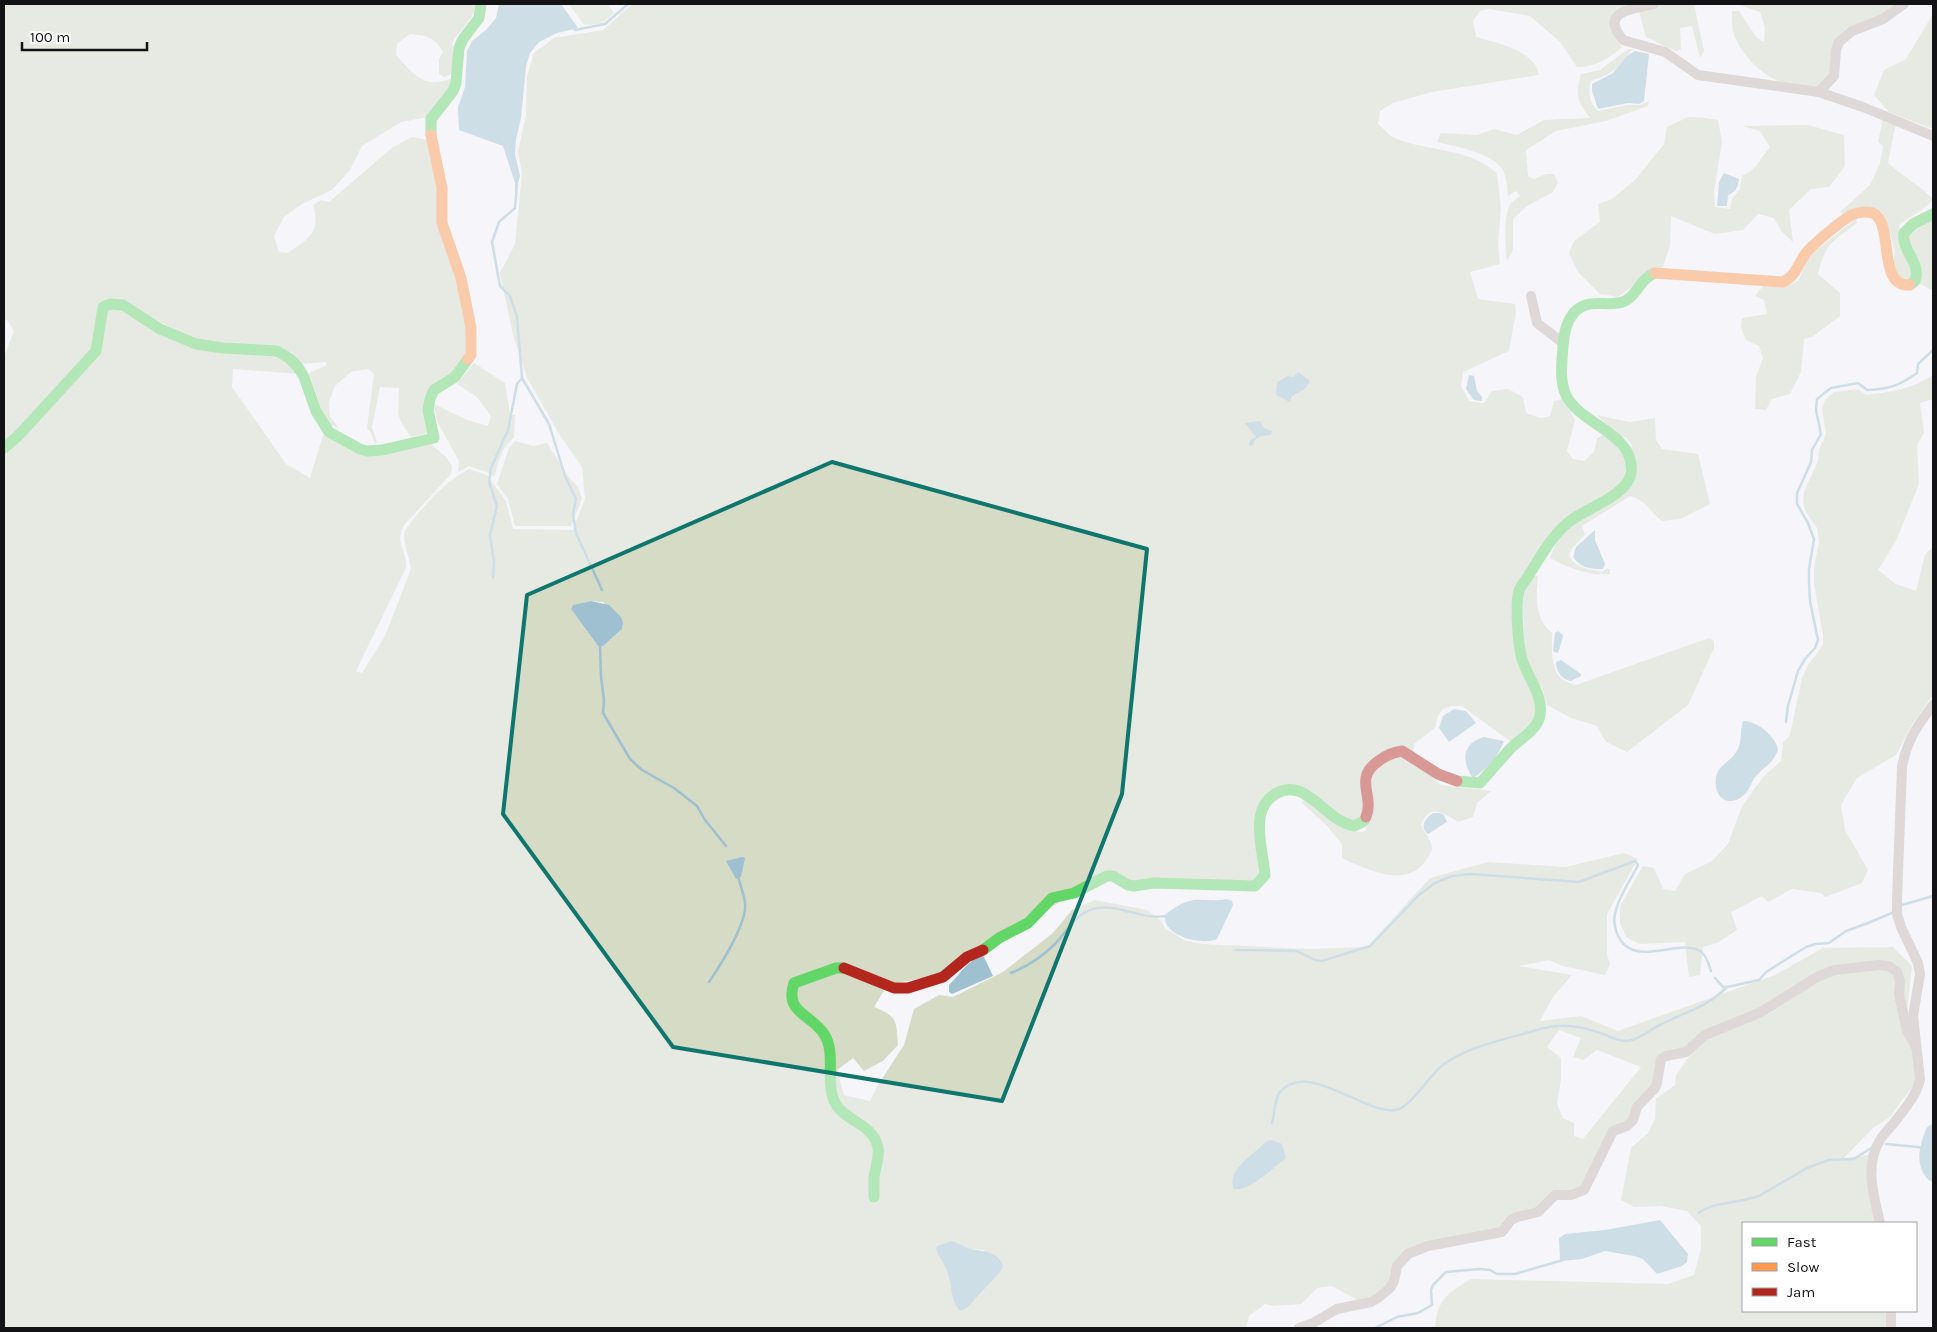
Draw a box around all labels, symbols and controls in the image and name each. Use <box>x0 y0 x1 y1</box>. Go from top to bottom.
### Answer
scale bar <box>22 20 148 52</box>
text: 100 m <box>30 28 70 46</box>
legend <box>1742 1222 1917 1312</box>
text: Fast <box>1787 1233 1817 1251</box>
text: Slow <box>1787 1258 1819 1276</box>
text: Jam <box>1787 1283 1815 1301</box>

